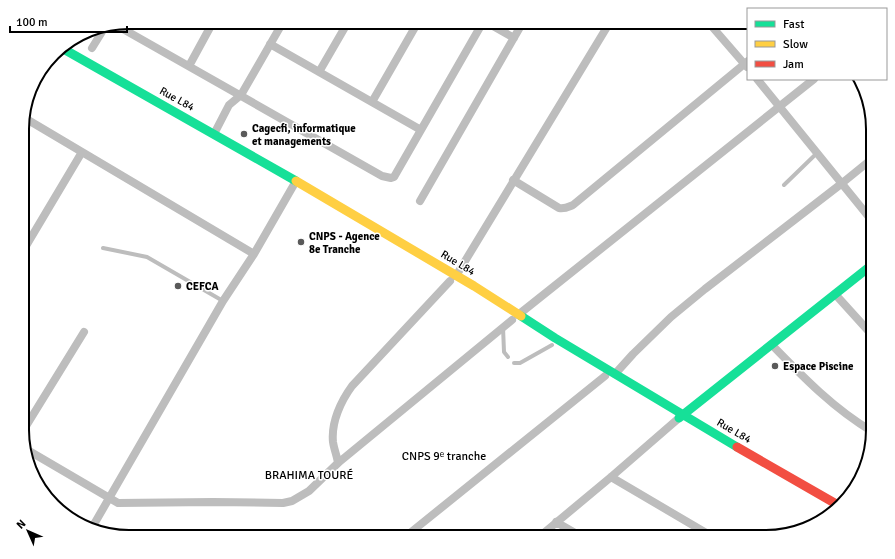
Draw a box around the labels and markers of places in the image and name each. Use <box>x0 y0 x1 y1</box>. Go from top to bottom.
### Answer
place label: Cagecfi, informatique et managements <box>252 122 356 148</box>
marker: Cagecfi, informatique et managements <box>239 129 249 139</box>
place label: CNPS - Agence 8e Tranche <box>309 230 380 256</box>
marker: CNPS - Agence 8e Tranche <box>296 237 306 247</box>
place label: CEFCA <box>186 280 219 293</box>
marker: CEFCA <box>173 281 183 291</box>
place label: Espace Piscine <box>783 360 854 373</box>
marker: Espace Piscine <box>770 361 780 371</box>

